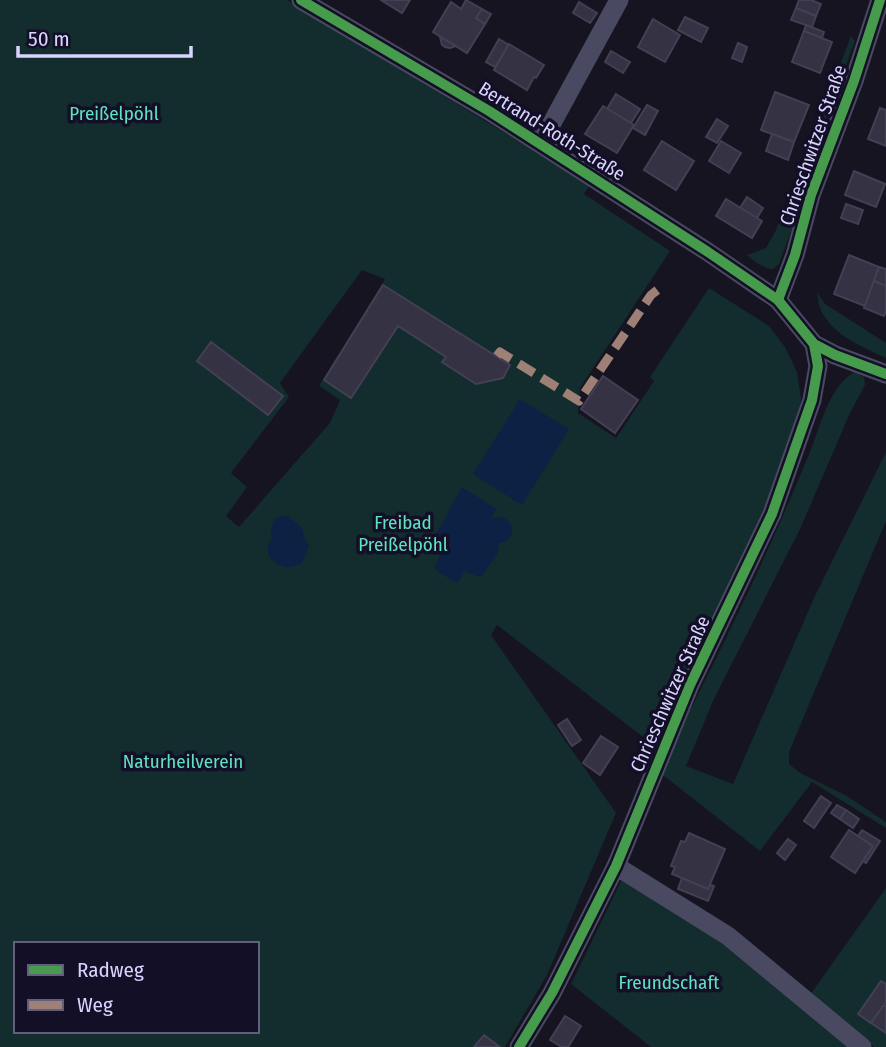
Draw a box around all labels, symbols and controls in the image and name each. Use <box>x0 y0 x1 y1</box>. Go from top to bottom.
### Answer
scale bar <box>18 14 191 58</box>
text: 50 m <box>28 26 70 52</box>
street label: Chrieschwitzer Straße <box>775 62 851 228</box>
street label: Bertrand-Roth-Straße <box>475 77 629 185</box>
park label: Preißelpöhl <box>69 102 159 125</box>
park label: Freibad Preißelpöhl <box>358 511 448 556</box>
street label: Chrieschwitzer Straße <box>625 612 715 776</box>
park label: Naturheilverein <box>123 750 243 773</box>
legend <box>14 942 259 1033</box>
text: Radweg <box>77 957 144 983</box>
park label: Freundschaft <box>619 971 720 994</box>
text: Weg <box>77 992 113 1018</box>

